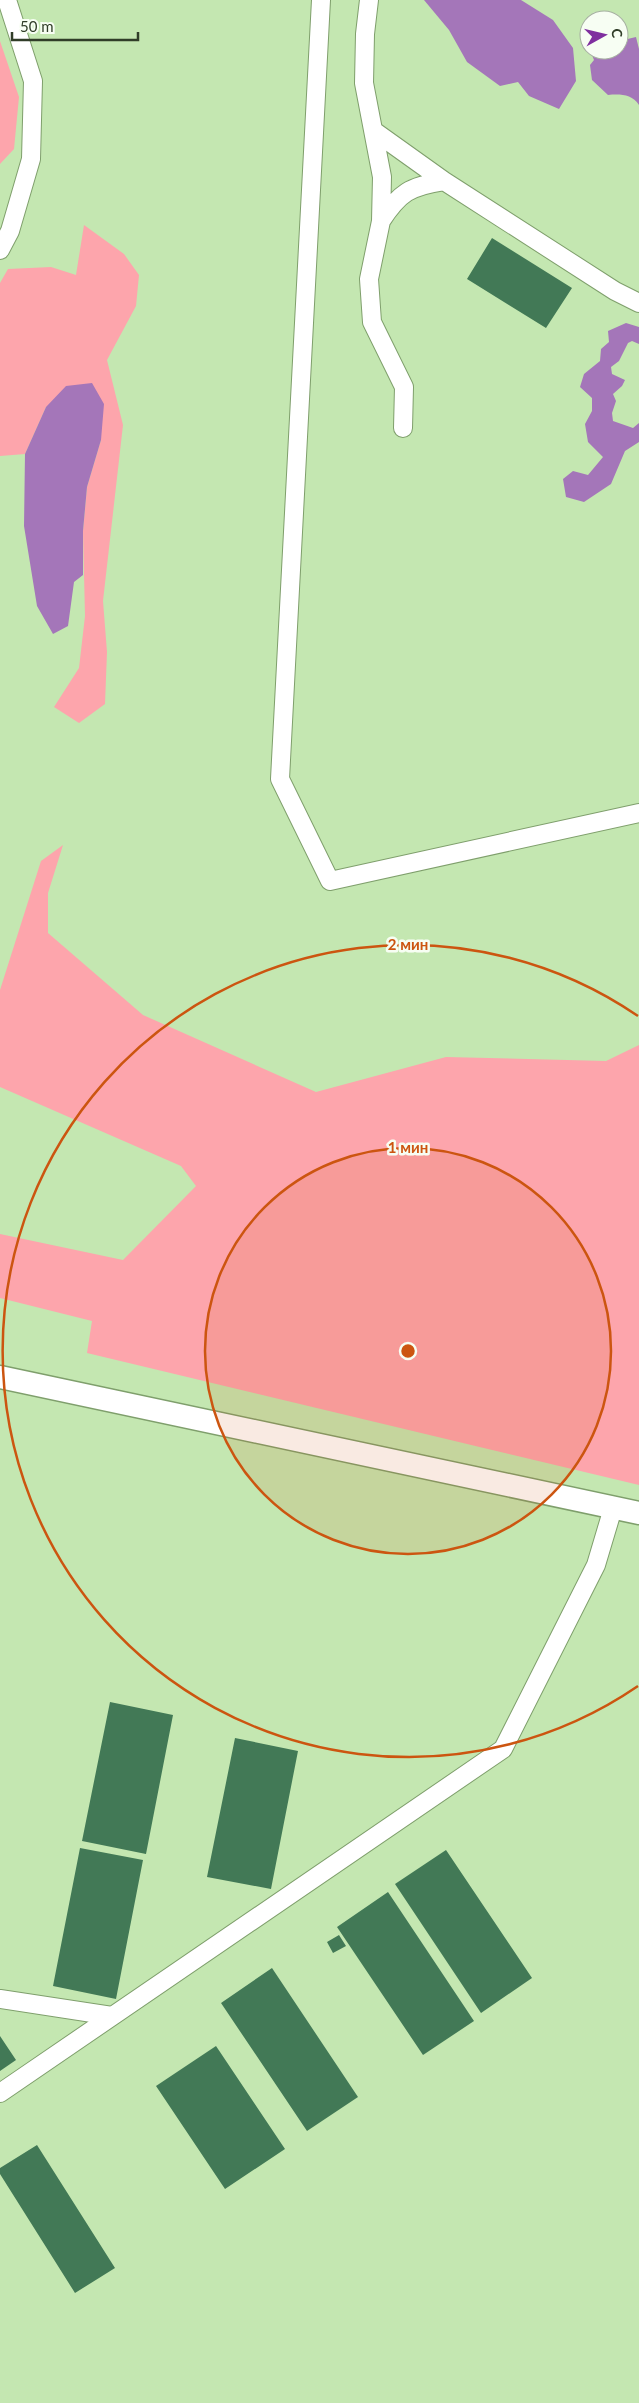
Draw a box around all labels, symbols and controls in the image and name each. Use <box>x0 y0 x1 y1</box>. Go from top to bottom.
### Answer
scale bar <box>12 10 139 42</box>
north arrow <box>579 10 629 60</box>
text: 50 m <box>20 17 54 35</box>
text: С <box>608 27 627 40</box>
text: 2 мин <box>388 935 428 953</box>
text: 1 мин <box>388 1138 428 1156</box>
centre of rings <box>399 1342 417 1360</box>

